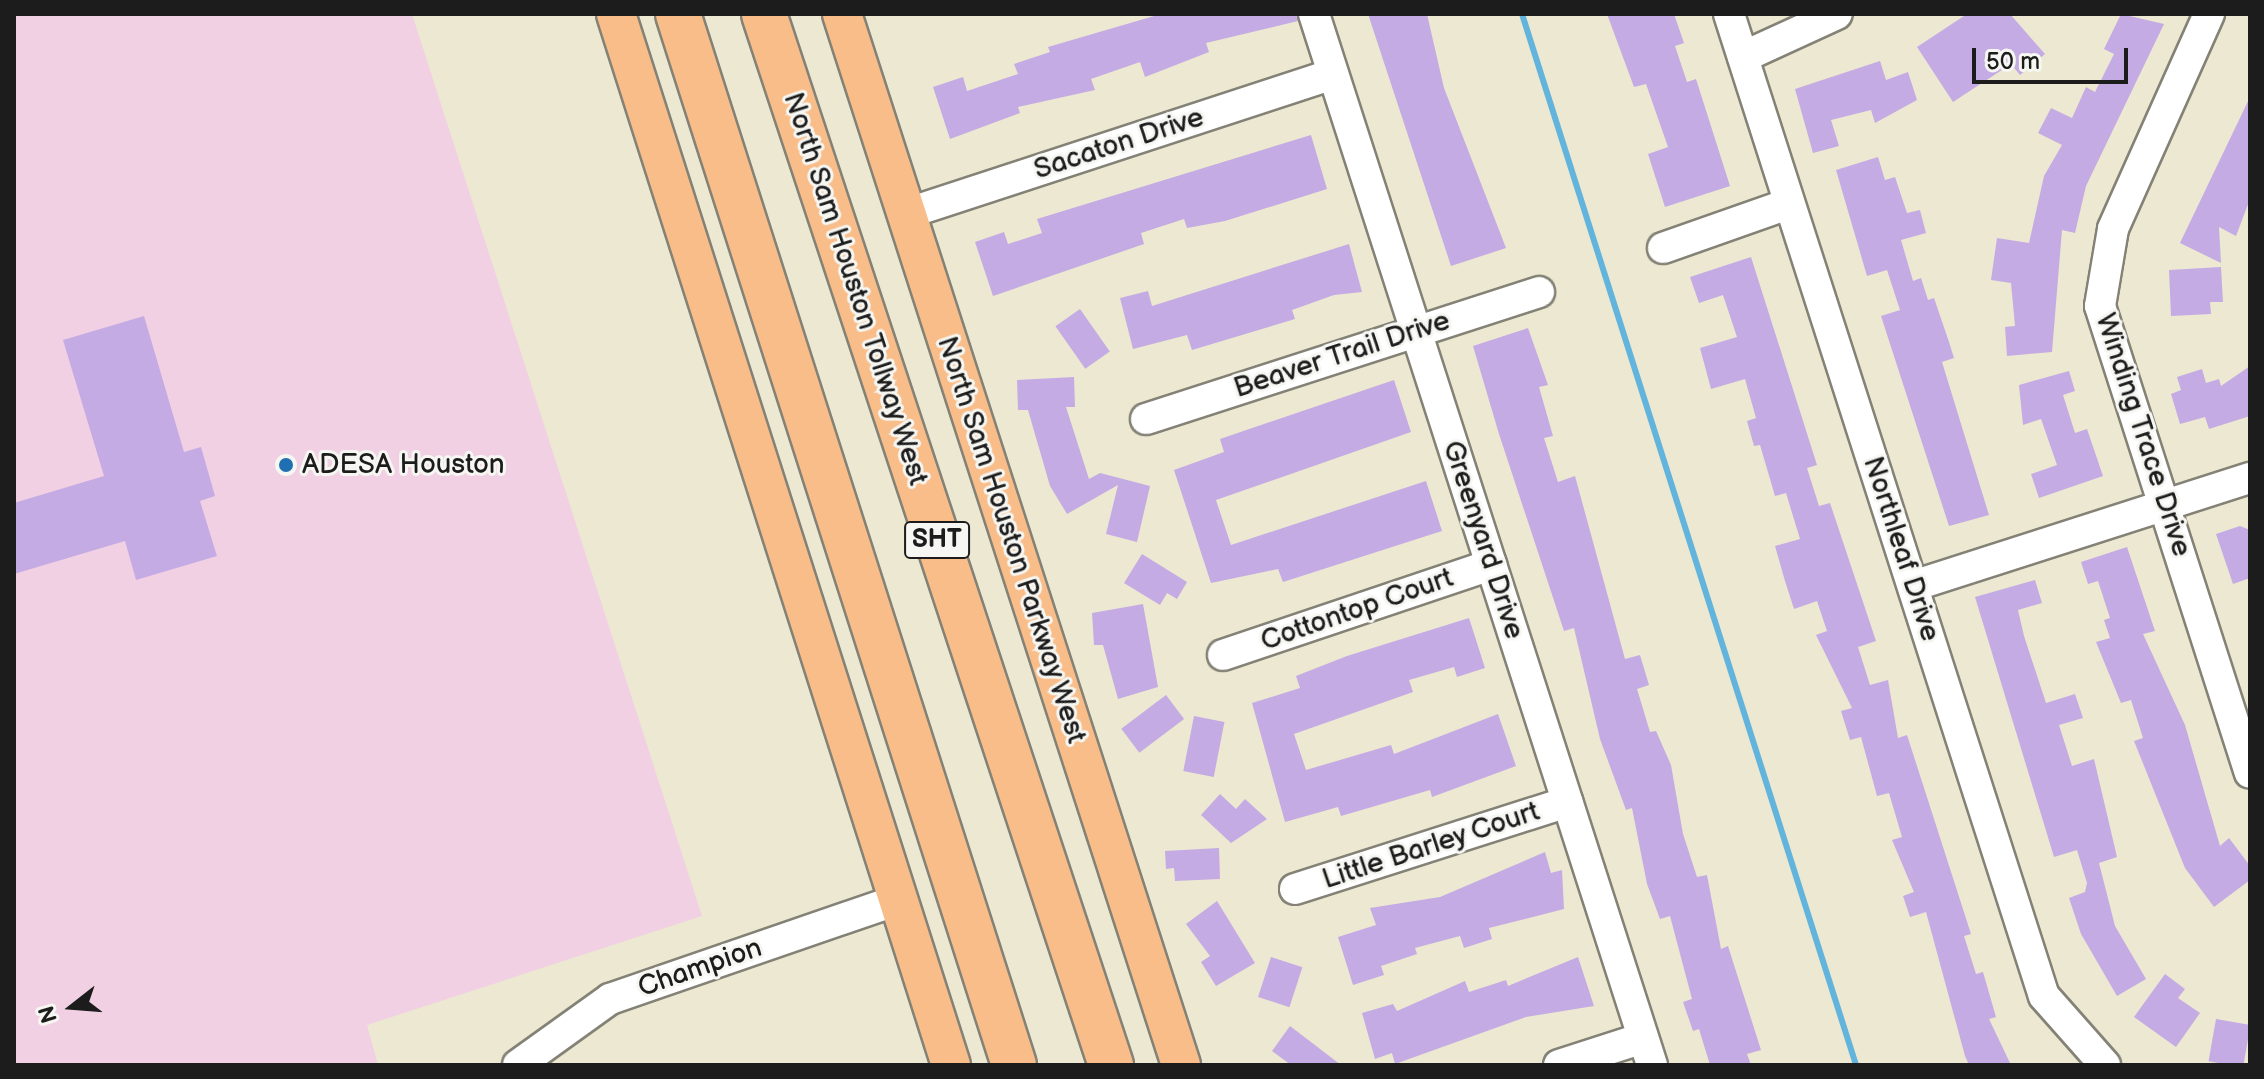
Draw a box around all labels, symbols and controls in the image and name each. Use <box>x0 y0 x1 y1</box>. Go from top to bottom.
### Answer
scale bar <box>1976 32 2132 82</box>
text: 50 m <box>1986 47 2040 76</box>
street label: North Sam Houston Tollway West <box>775 86 935 492</box>
street label: Sacaton Drive <box>1030 101 1208 187</box>
street label: Beaver Trail Drive <box>1229 304 1455 406</box>
street label: Winding Trace Drive <box>2088 309 2198 561</box>
street label: North Sam Houston Parkway West <box>929 331 1093 749</box>
street label: Greenyard Drive <box>1435 437 1531 643</box>
place label: ADESA Houston <box>302 448 505 482</box>
street label: Northleaf Drive <box>1855 453 1947 645</box>
marker: ADESA Houston <box>277 456 295 474</box>
road number: SHT <box>903 518 971 562</box>
street label: Cottontop Court <box>1256 561 1458 659</box>
street label: Little Barley Court <box>1317 795 1545 897</box>
street label: Champion <box>634 931 766 1005</box>
north arrow <box>32 967 112 1047</box>
text: N <box>33 1002 64 1026</box>

